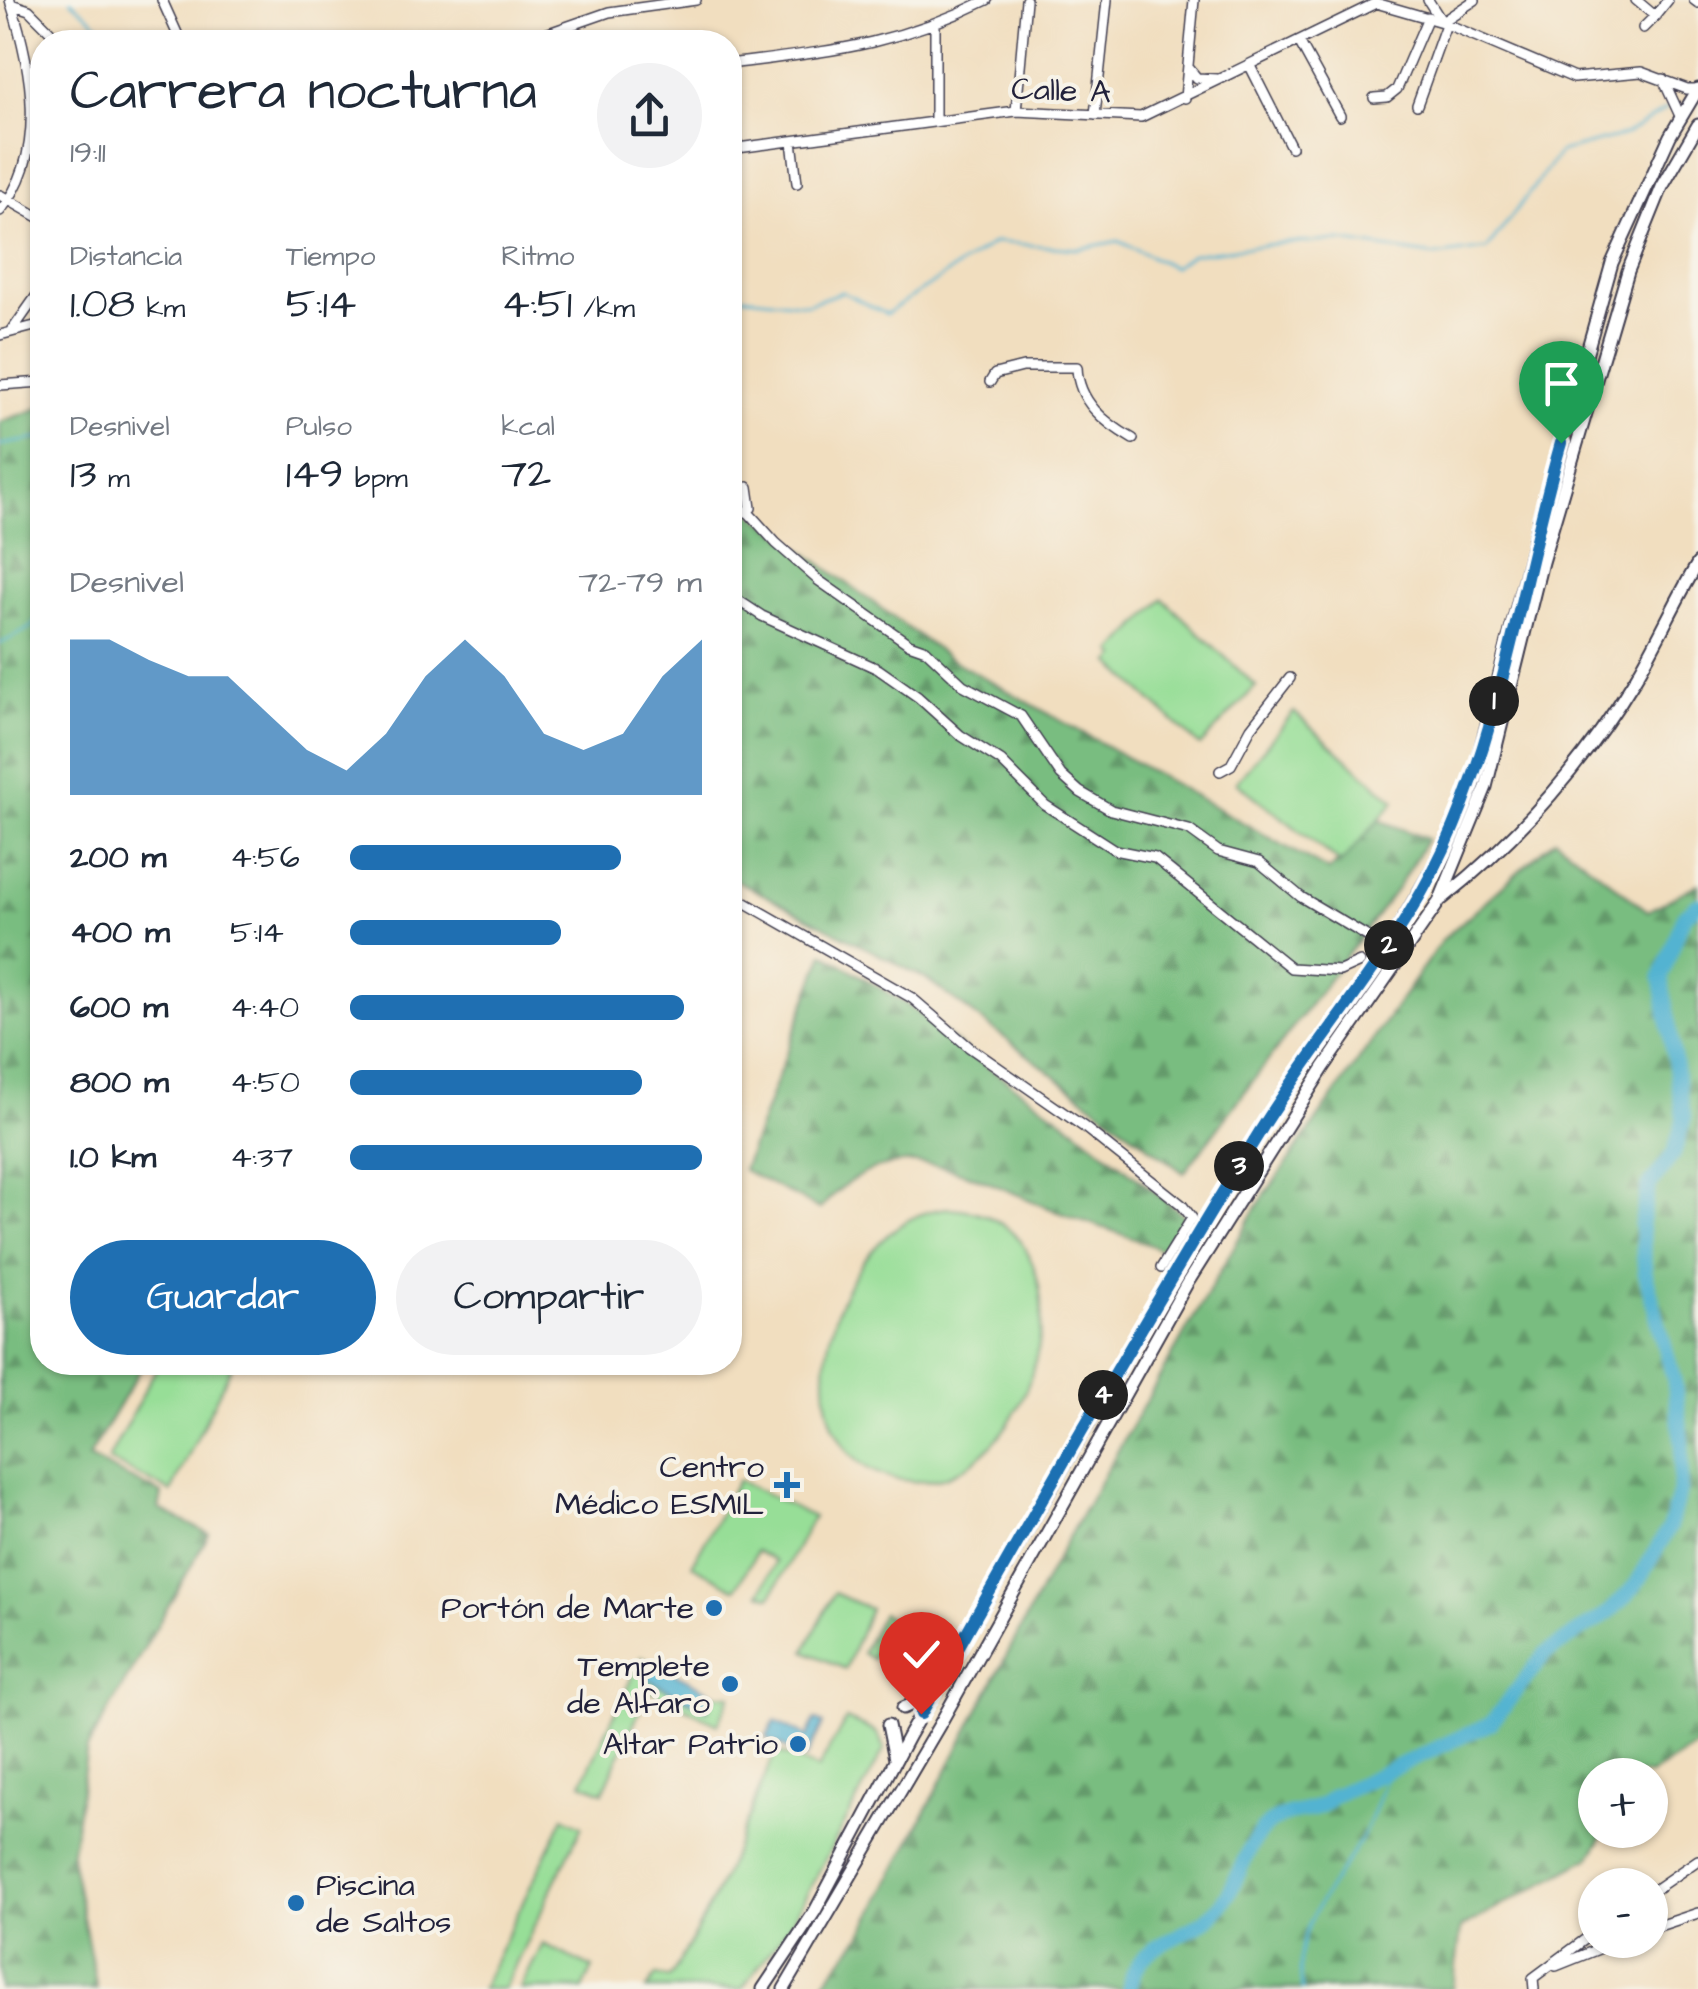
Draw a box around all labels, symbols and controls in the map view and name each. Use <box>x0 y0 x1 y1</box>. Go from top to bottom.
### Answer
text: Carrera nocturna <box>70 54 537 130</box>
button: share <box>597 63 702 168</box>
street label: Calle A <box>1010 67 1112 115</box>
text: 19:11 <box>70 130 106 175</box>
text: Distancia <box>70 237 182 276</box>
text: Tiempo <box>286 237 376 276</box>
text: Ritmo <box>501 237 574 276</box>
text: 1.08 <box>70 276 135 334</box>
text: 5:14 <box>286 276 356 334</box>
text: 4:51 <box>501 276 572 334</box>
text: km <box>135 289 185 328</box>
text: /km <box>572 289 635 328</box>
pin <box>1519 341 1604 444</box>
icon: arrive <box>1534 356 1589 411</box>
text: Desnivel <box>70 407 170 446</box>
text: Pulso <box>286 407 352 446</box>
text: kcal <box>501 407 555 446</box>
text: 13 <box>70 446 97 504</box>
text: 149 <box>286 446 344 504</box>
text: 72 <box>501 446 551 504</box>
text: m <box>97 459 130 498</box>
text: bpm <box>344 459 408 498</box>
text: Desnivel <box>70 560 184 605</box>
text: 72–79 m <box>578 560 702 605</box>
pin: 1 <box>1469 676 1519 726</box>
text: 1 <box>1492 681 1496 720</box>
text: 200 m <box>70 835 166 880</box>
text: 4:56 <box>230 835 300 880</box>
text: 400 m <box>70 910 170 955</box>
text: 5:14 <box>230 910 284 955</box>
pin: 2 <box>1364 920 1414 970</box>
text: 2 <box>1381 925 1397 964</box>
text: 600 m <box>70 985 168 1030</box>
text: 4:40 <box>230 985 299 1030</box>
text: 800 m <box>70 1060 169 1105</box>
text: 4:50 <box>230 1060 300 1105</box>
text: 1.0 km <box>70 1135 156 1180</box>
text: 4:37 <box>230 1135 293 1180</box>
pin: 3 <box>1214 1141 1264 1191</box>
text: 3 <box>1232 1146 1246 1185</box>
button: Guardar <box>70 1240 376 1355</box>
button: Compartir <box>396 1240 702 1355</box>
pin: 4 <box>1078 1370 1128 1420</box>
text: 4 <box>1093 1375 1113 1414</box>
place label: Centro Médico ESMIL <box>555 1445 764 1527</box>
marker: Centro Médico ESMIL <box>774 1472 800 1498</box>
place label: Portón de Marte <box>441 1586 694 1631</box>
marker: Portón de Marte <box>703 1597 725 1619</box>
pin <box>879 1612 964 1715</box>
icon: check <box>894 1627 949 1682</box>
place label: Templete de Alfaro <box>567 1644 710 1726</box>
marker: Templete de Alfaro <box>719 1673 741 1695</box>
place label: Altar Patrio <box>603 1722 778 1767</box>
marker: Altar Patrio <box>787 1733 809 1755</box>
map controls <box>1578 1758 1668 1958</box>
button: + <box>1578 1758 1668 1848</box>
place label: Piscina de Saltos <box>316 1863 451 1945</box>
button: − <box>1578 1868 1668 1958</box>
marker: Piscina de Saltos <box>285 1892 307 1914</box>

